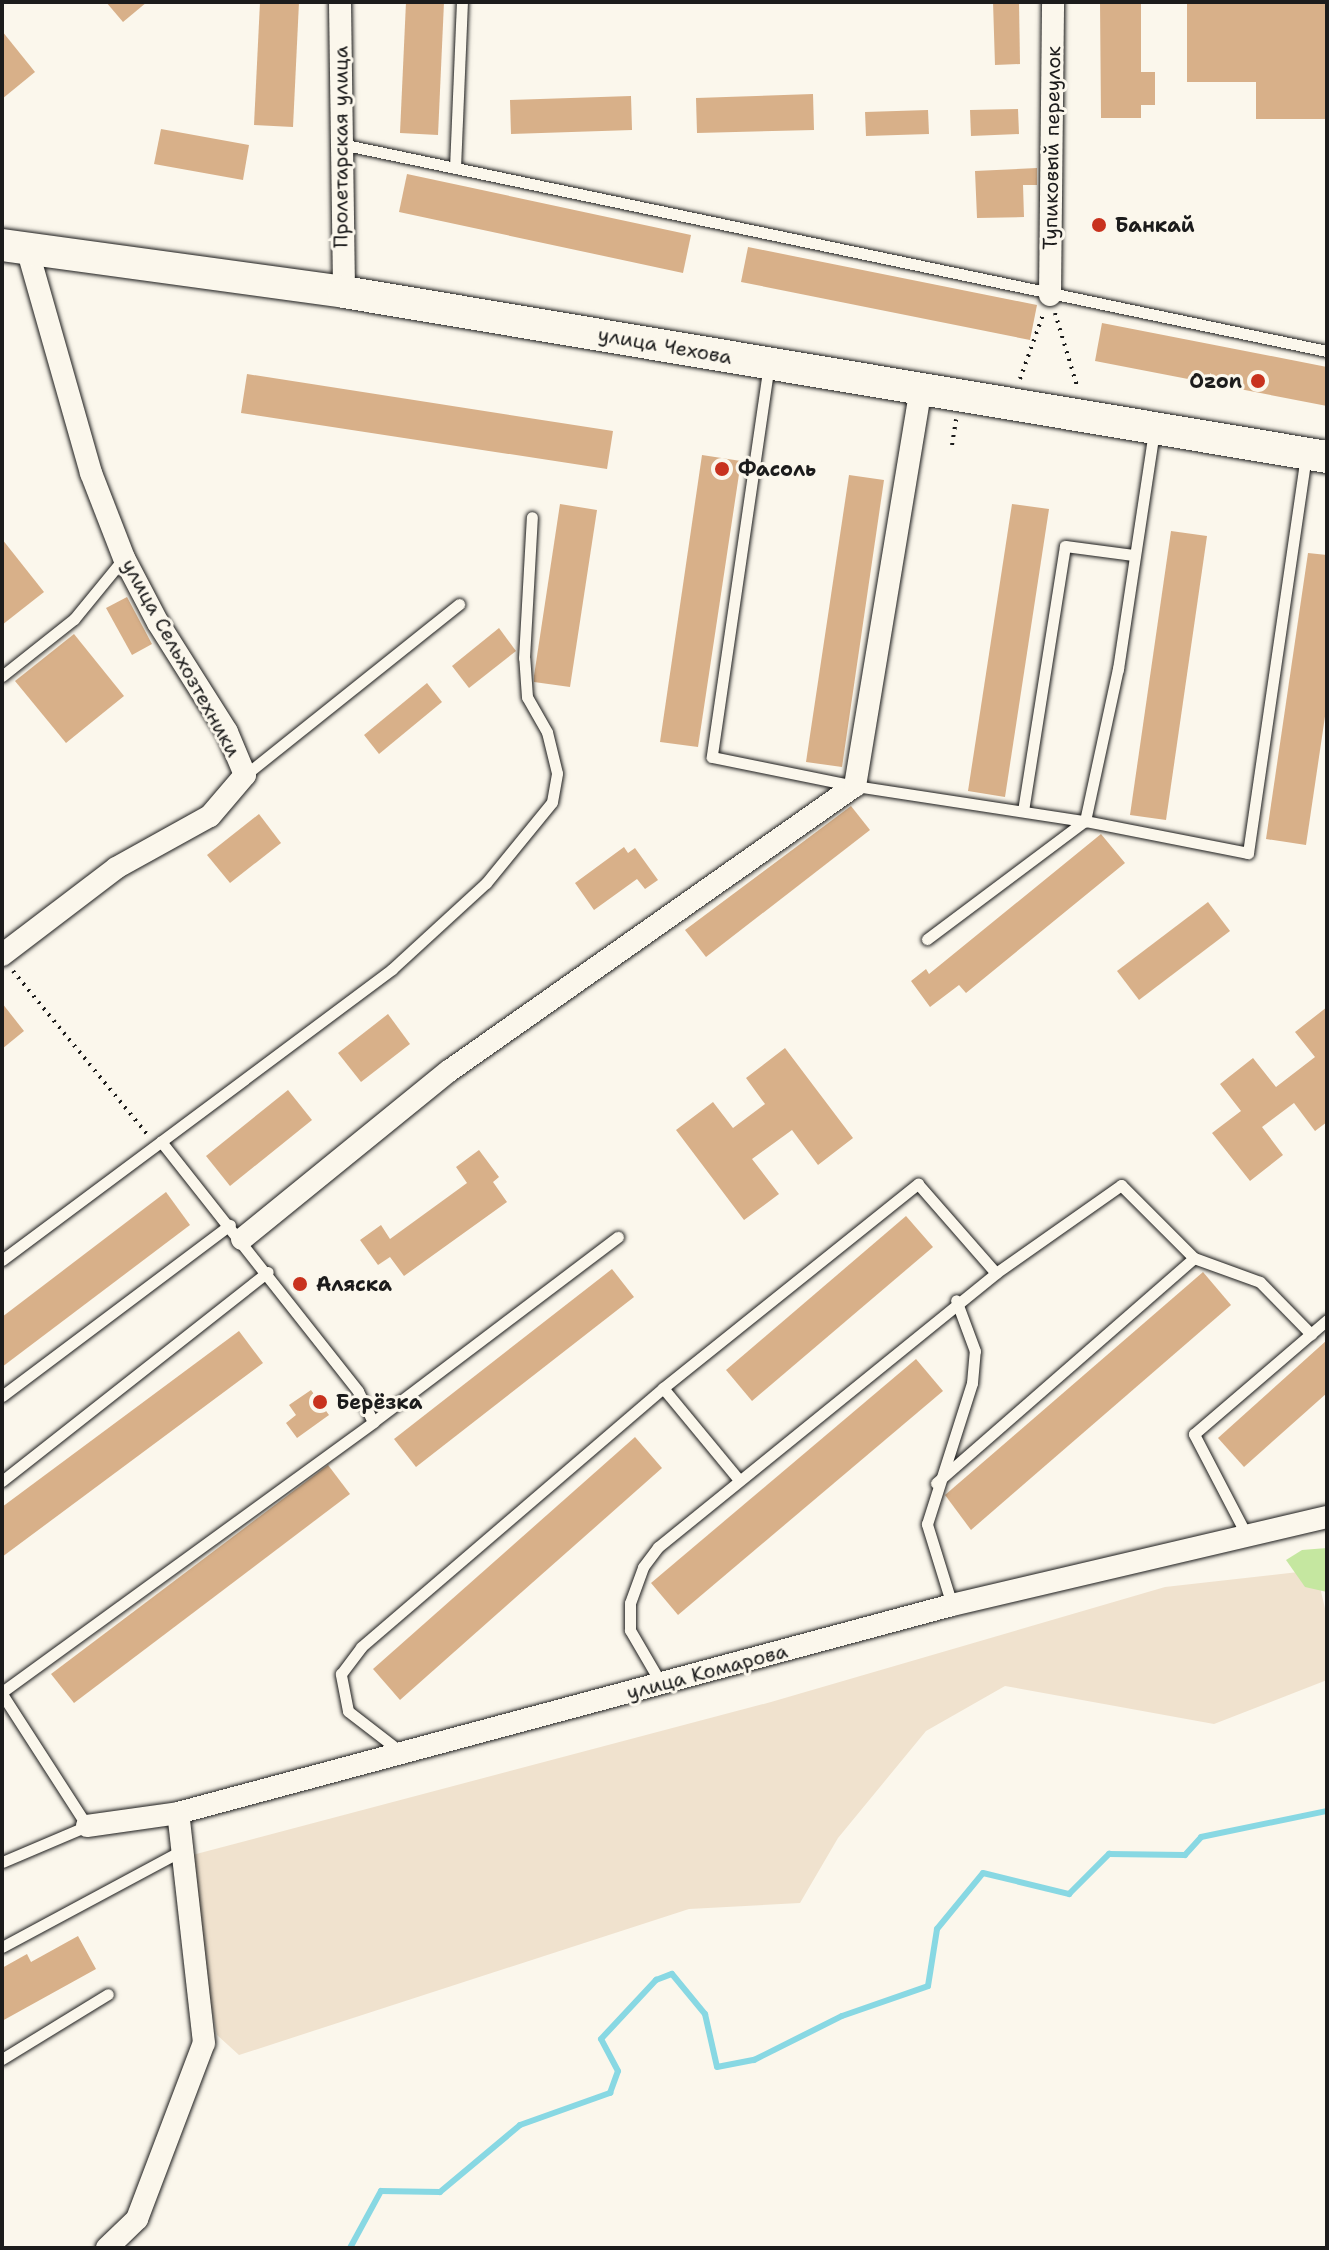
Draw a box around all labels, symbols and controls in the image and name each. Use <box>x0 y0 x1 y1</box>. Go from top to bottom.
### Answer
street label: Пролетарская улица <box>329 46 353 248</box>
street label: Тупиковый переулок <box>1038 46 1066 250</box>
place label: Банкай <box>1115 213 1195 237</box>
marker: Банкай <box>1090 216 1108 234</box>
street label: улица Чехова <box>596 322 734 370</box>
place label: Ozon <box>1189 369 1242 393</box>
marker: Ozon <box>1249 372 1267 390</box>
place label: Фасоль <box>738 457 816 481</box>
marker: Фасоль <box>713 460 731 478</box>
street label: улица Сельхозтехники <box>117 555 245 761</box>
place label: Аляска <box>316 1272 392 1296</box>
marker: Аляска <box>291 1275 309 1293</box>
place label: Берёзка <box>336 1390 422 1414</box>
marker: Берёзка <box>311 1393 329 1411</box>
street label: улица Комарова <box>624 1639 790 1705</box>

